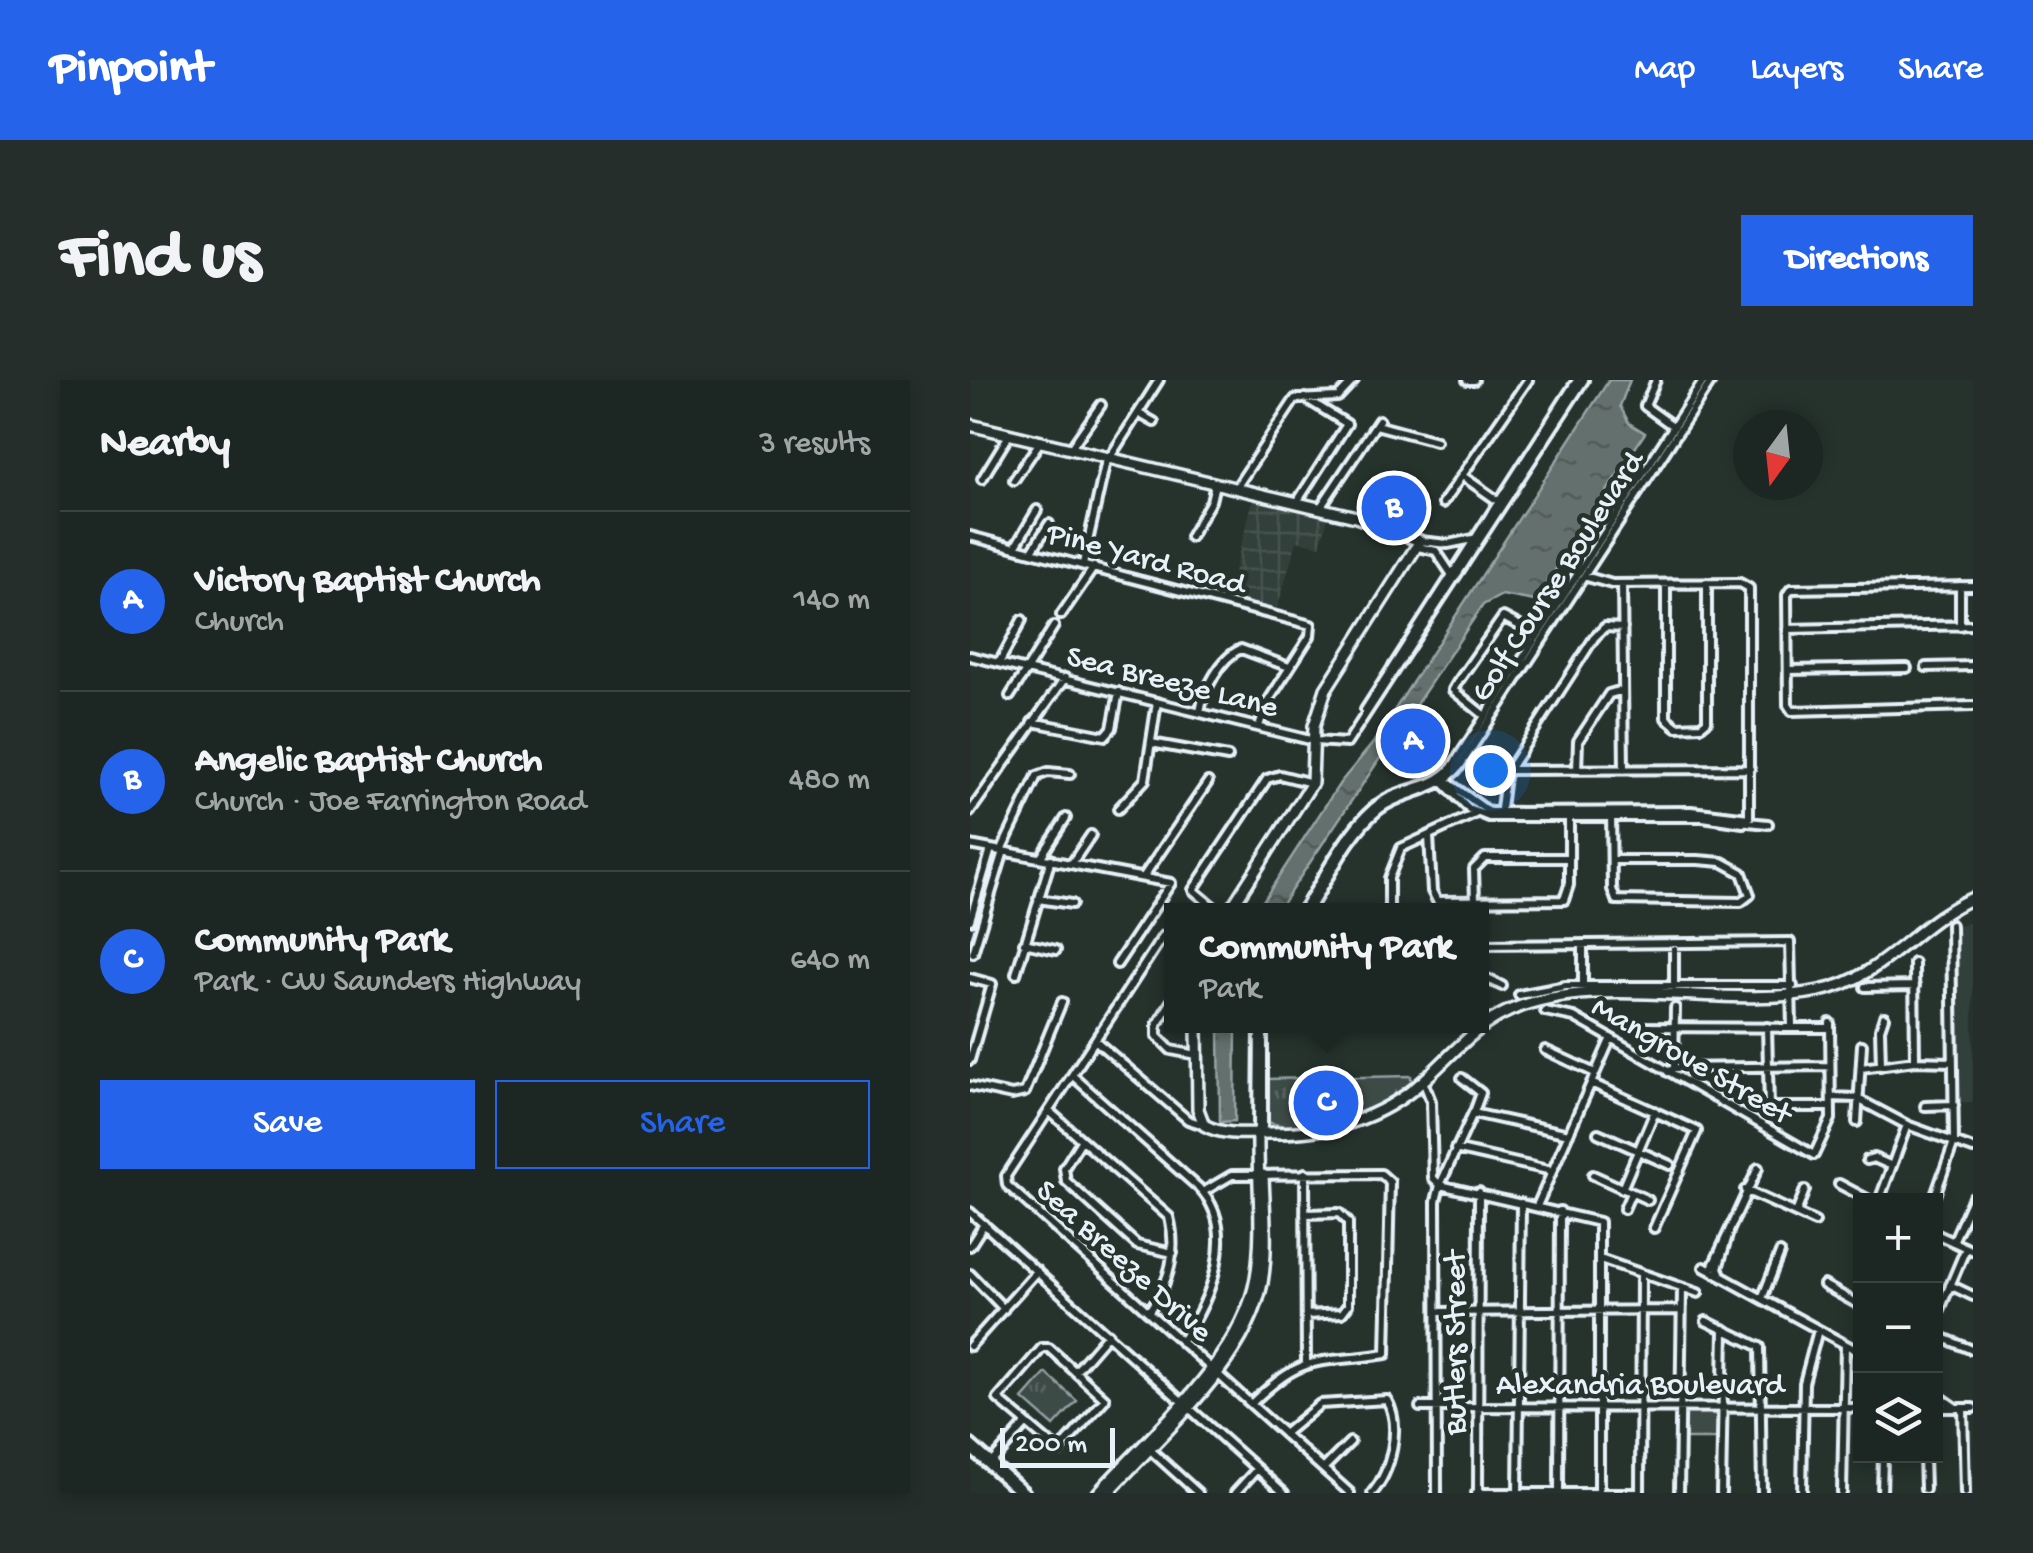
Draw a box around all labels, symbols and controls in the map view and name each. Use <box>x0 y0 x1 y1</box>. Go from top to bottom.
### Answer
text: Pinpoint <box>50 42 211 99</box>
text: Map <box>1634 50 1695 91</box>
text: Layers <box>1750 50 1843 91</box>
text: Share <box>1898 50 1983 91</box>
button: Directions <box>1741 215 1973 306</box>
text: Find us <box>60 219 261 302</box>
north arrow <box>1733 410 1823 500</box>
text: Nearby <box>100 421 230 470</box>
text: 3 results <box>759 426 870 464</box>
street label: Golf Course Boulevard <box>1464 444 1656 710</box>
pin: B <box>1362 470 1426 546</box>
street label: Pine Yard Road <box>1041 516 1251 606</box>
text: Victory Baptist Church <box>195 560 541 604</box>
text: A <box>123 582 142 620</box>
text: 140 m <box>793 582 870 620</box>
text: Church <box>195 604 284 642</box>
street label: Sea Breeze Lane <box>1062 639 1282 729</box>
pin: A <box>1380 704 1446 778</box>
text: Angelic Baptist Church <box>195 740 542 784</box>
your location <box>1465 745 1516 796</box>
text: B <box>124 762 141 800</box>
text: 480 m <box>789 762 870 800</box>
text: Church · Joe Farrington Road <box>195 784 586 822</box>
popup <box>1164 903 1489 1033</box>
text: Community Park <box>195 920 449 964</box>
text: Community Park <box>1199 927 1454 971</box>
text: C <box>124 942 141 980</box>
text: 640 m <box>790 942 870 980</box>
text: Park · CW Saunders Highway <box>195 964 581 1002</box>
text: Park <box>1199 971 1260 1009</box>
street label: Mangrove Street <box>1584 990 1800 1136</box>
pin: C <box>1294 1066 1358 1140</box>
button: Save <box>100 1080 475 1169</box>
button: Share <box>495 1080 870 1169</box>
street label: Sea Breeze Drive <box>1026 1173 1219 1353</box>
map controls <box>1853 1193 1943 1463</box>
button: + <box>1853 1193 1943 1283</box>
street label: Butlers Street <box>1439 1248 1477 1436</box>
button: − <box>1853 1283 1943 1373</box>
street label: Alexandria Boulevard <box>1496 1368 1786 1406</box>
button: layers <box>1853 1373 1943 1463</box>
scale bar <box>1000 1423 1115 1468</box>
text: 200 m <box>1015 1429 1087 1462</box>

